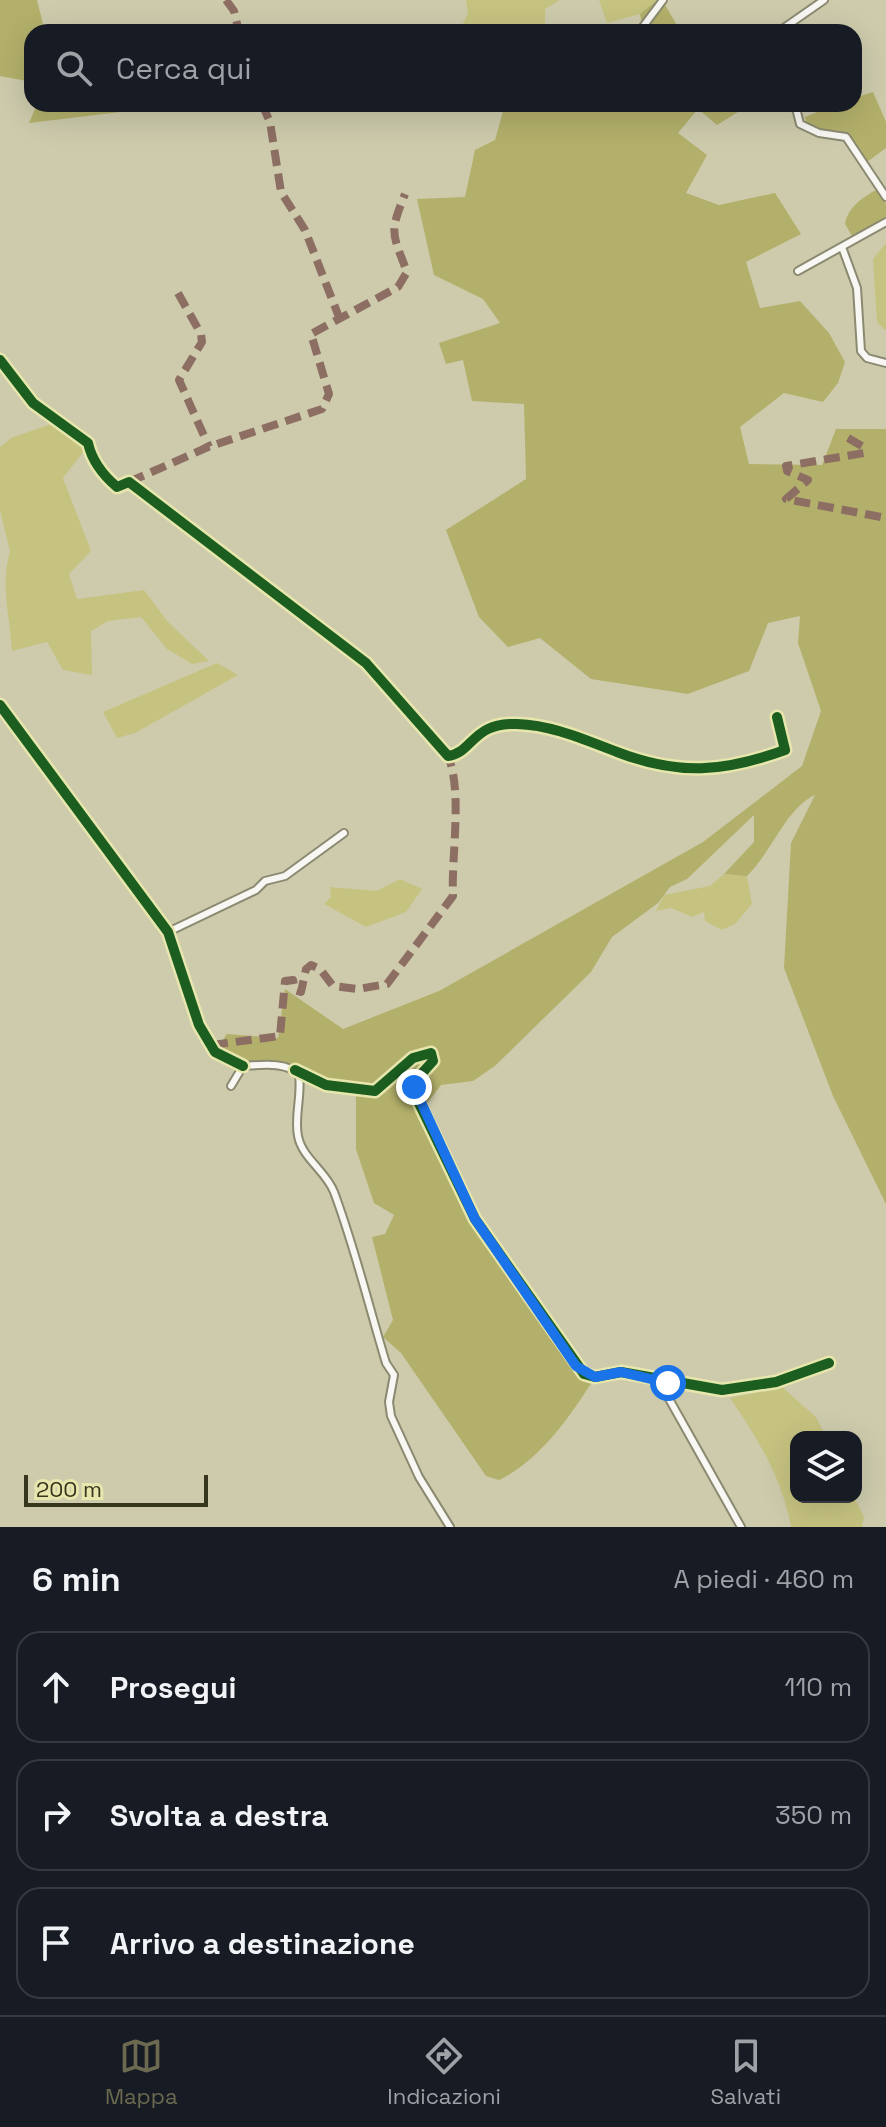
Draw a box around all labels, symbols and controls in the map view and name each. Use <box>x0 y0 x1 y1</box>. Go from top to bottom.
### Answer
search box <box>24 24 862 112</box>
icon: search <box>52 46 96 90</box>
text: Cerca qui <box>116 49 252 88</box>
route end <box>396 1069 432 1105</box>
route start <box>650 1365 686 1401</box>
map controls <box>790 1431 862 1503</box>
button: layers <box>790 1431 862 1503</box>
scale bar <box>24 1471 208 1507</box>
text: 200 m <box>36 1475 102 1503</box>
text: 6 min <box>32 1558 121 1601</box>
text: A piedi · 460 m <box>674 1562 854 1596</box>
icon: ahead <box>34 1665 78 1709</box>
text: Prosegui <box>110 1668 236 1707</box>
text: 110 m <box>785 1670 852 1704</box>
icon: right <box>34 1793 78 1837</box>
text: Svolta a destra <box>110 1796 329 1835</box>
text: 350 m <box>775 1798 852 1832</box>
icon: arrive <box>34 1921 78 1965</box>
text: Arrivo a destinazione <box>110 1924 415 1963</box>
tab: Mappa <box>105 2034 178 2110</box>
tab: Indicazioni <box>387 2034 501 2110</box>
tab: Salvati <box>711 2034 781 2110</box>

